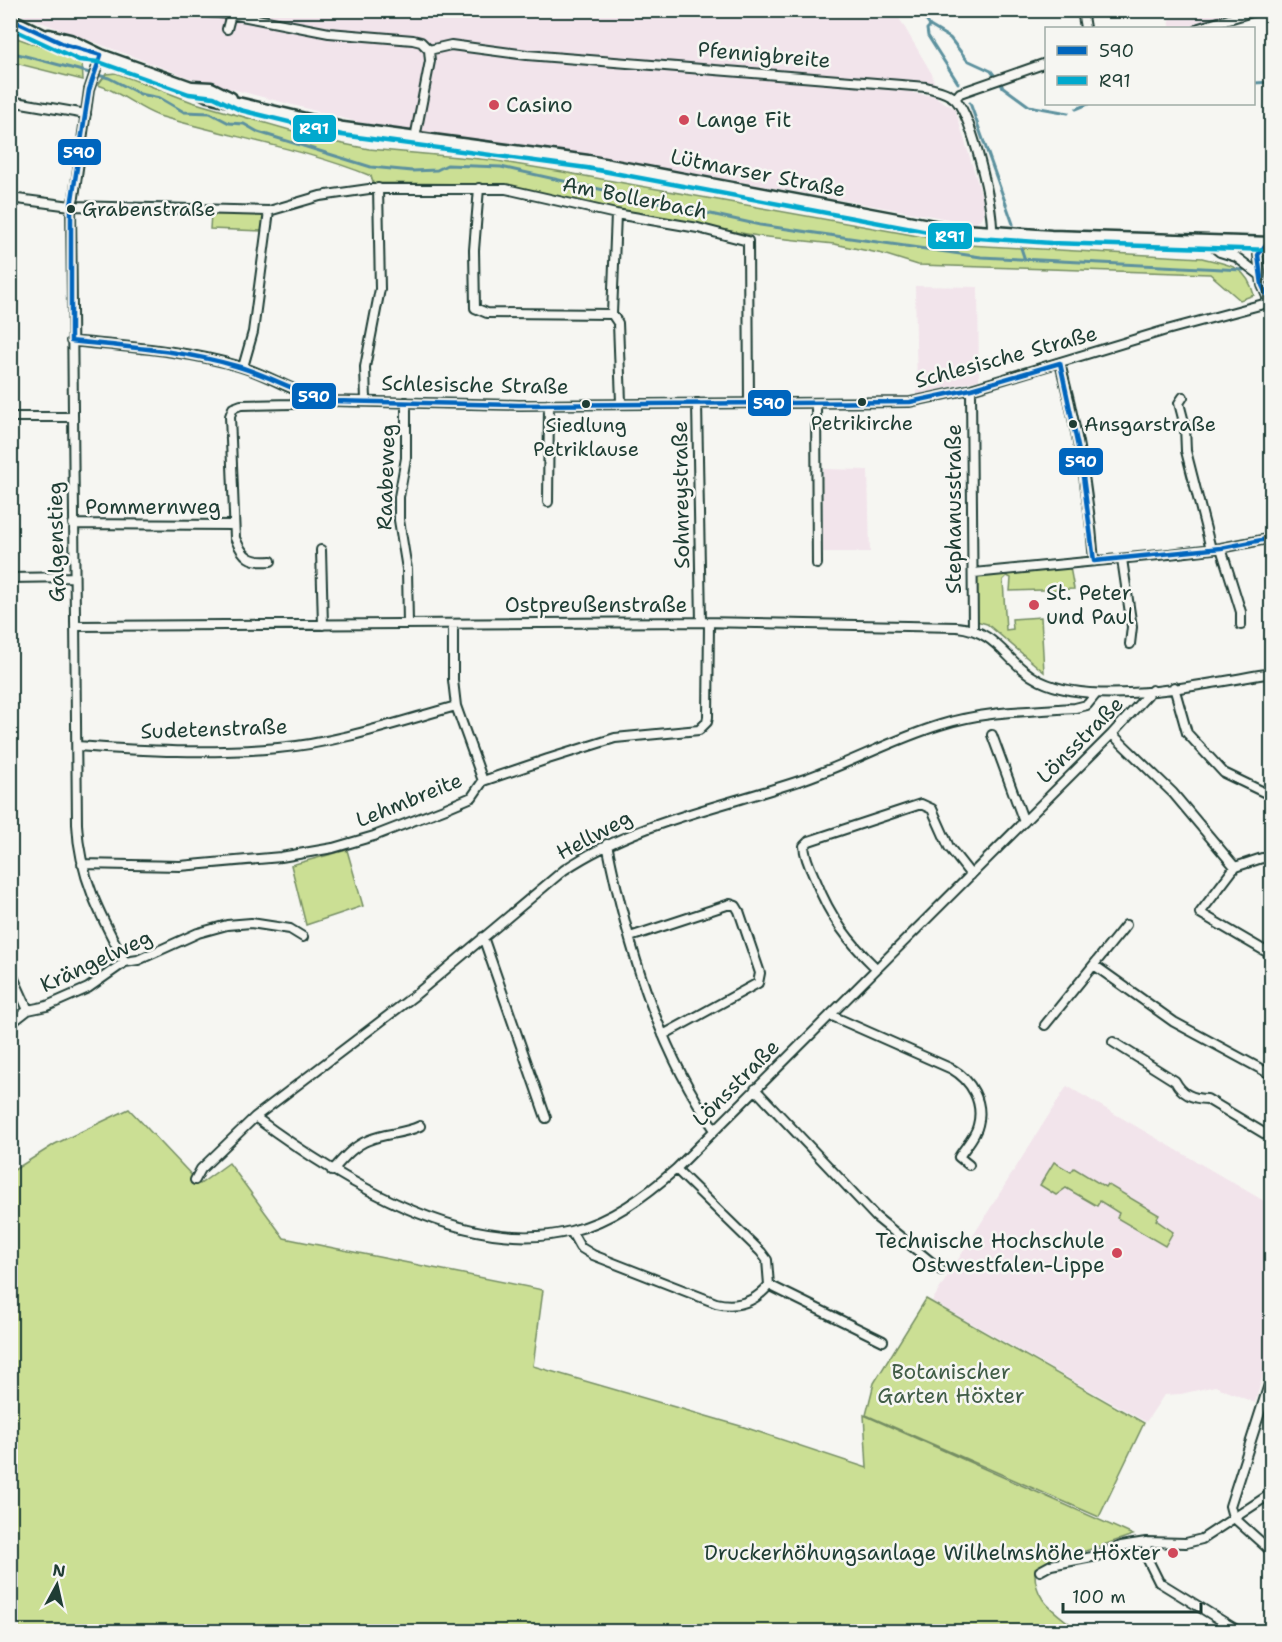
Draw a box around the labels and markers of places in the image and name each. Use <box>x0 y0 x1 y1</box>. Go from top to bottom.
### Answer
place label: Casino <box>506 91 573 119</box>
marker: Casino <box>487 98 501 112</box>
place label: Lange Fit <box>696 106 791 134</box>
marker: Lange Fit <box>677 113 691 127</box>
place label: Grabenstraße <box>82 196 216 222</box>
marker: Grabenstraße <box>65 203 77 215</box>
marker: Petrikirche <box>856 396 868 408</box>
marker: Siedlung Petriklause <box>580 398 592 410</box>
place label: Petrikirche <box>811 410 913 436</box>
place label: Ansgarstraße <box>1084 411 1216 437</box>
place label: Siedlung Petriklause <box>533 412 639 462</box>
marker: Ansgarstraße <box>1067 418 1079 430</box>
place label: St. Peter und Paul <box>1046 579 1135 631</box>
marker: St. Peter und Paul <box>1027 598 1041 612</box>
place label: Technische Hochschule Ostwestfalen-Lippe <box>875 1227 1105 1279</box>
marker: Technische Hochschule Ostwestfalen-Lippe <box>1110 1246 1124 1260</box>
place label: Druckerhöhungsanlage Wilhelmshöhe Höxter <box>704 1539 1161 1567</box>
marker: Druckerhöhungsanlage Wilhelmshöhe Höxter <box>1166 1546 1180 1560</box>

